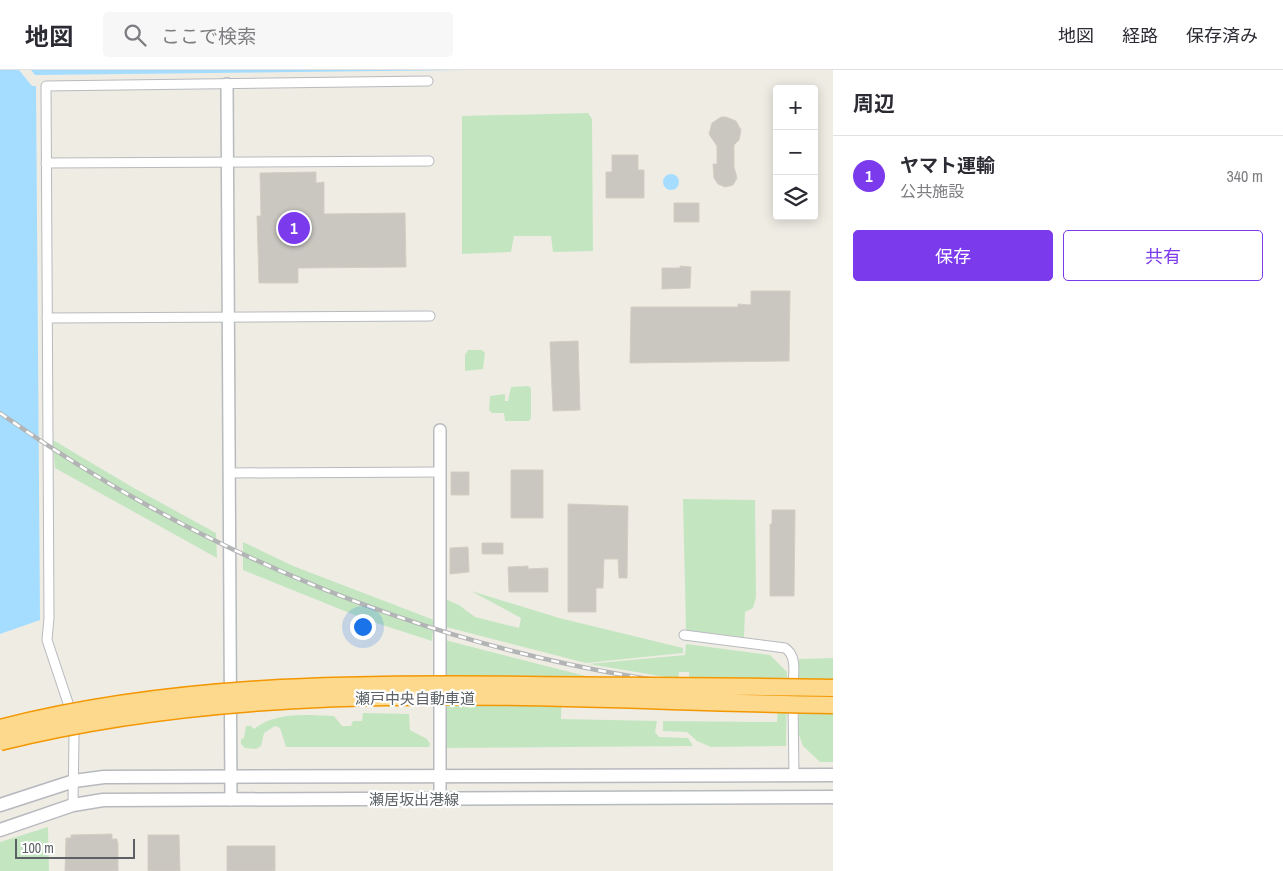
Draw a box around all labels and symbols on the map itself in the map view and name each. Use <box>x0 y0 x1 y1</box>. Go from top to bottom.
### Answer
pin: 1 <box>278 209 310 247</box>
your location <box>350 614 376 640</box>
street label: 瀬戸中央自動車道 <box>355 688 475 709</box>
street label: 瀬居坂出港線 <box>369 789 459 810</box>
scale bar <box>15 836 135 859</box>

